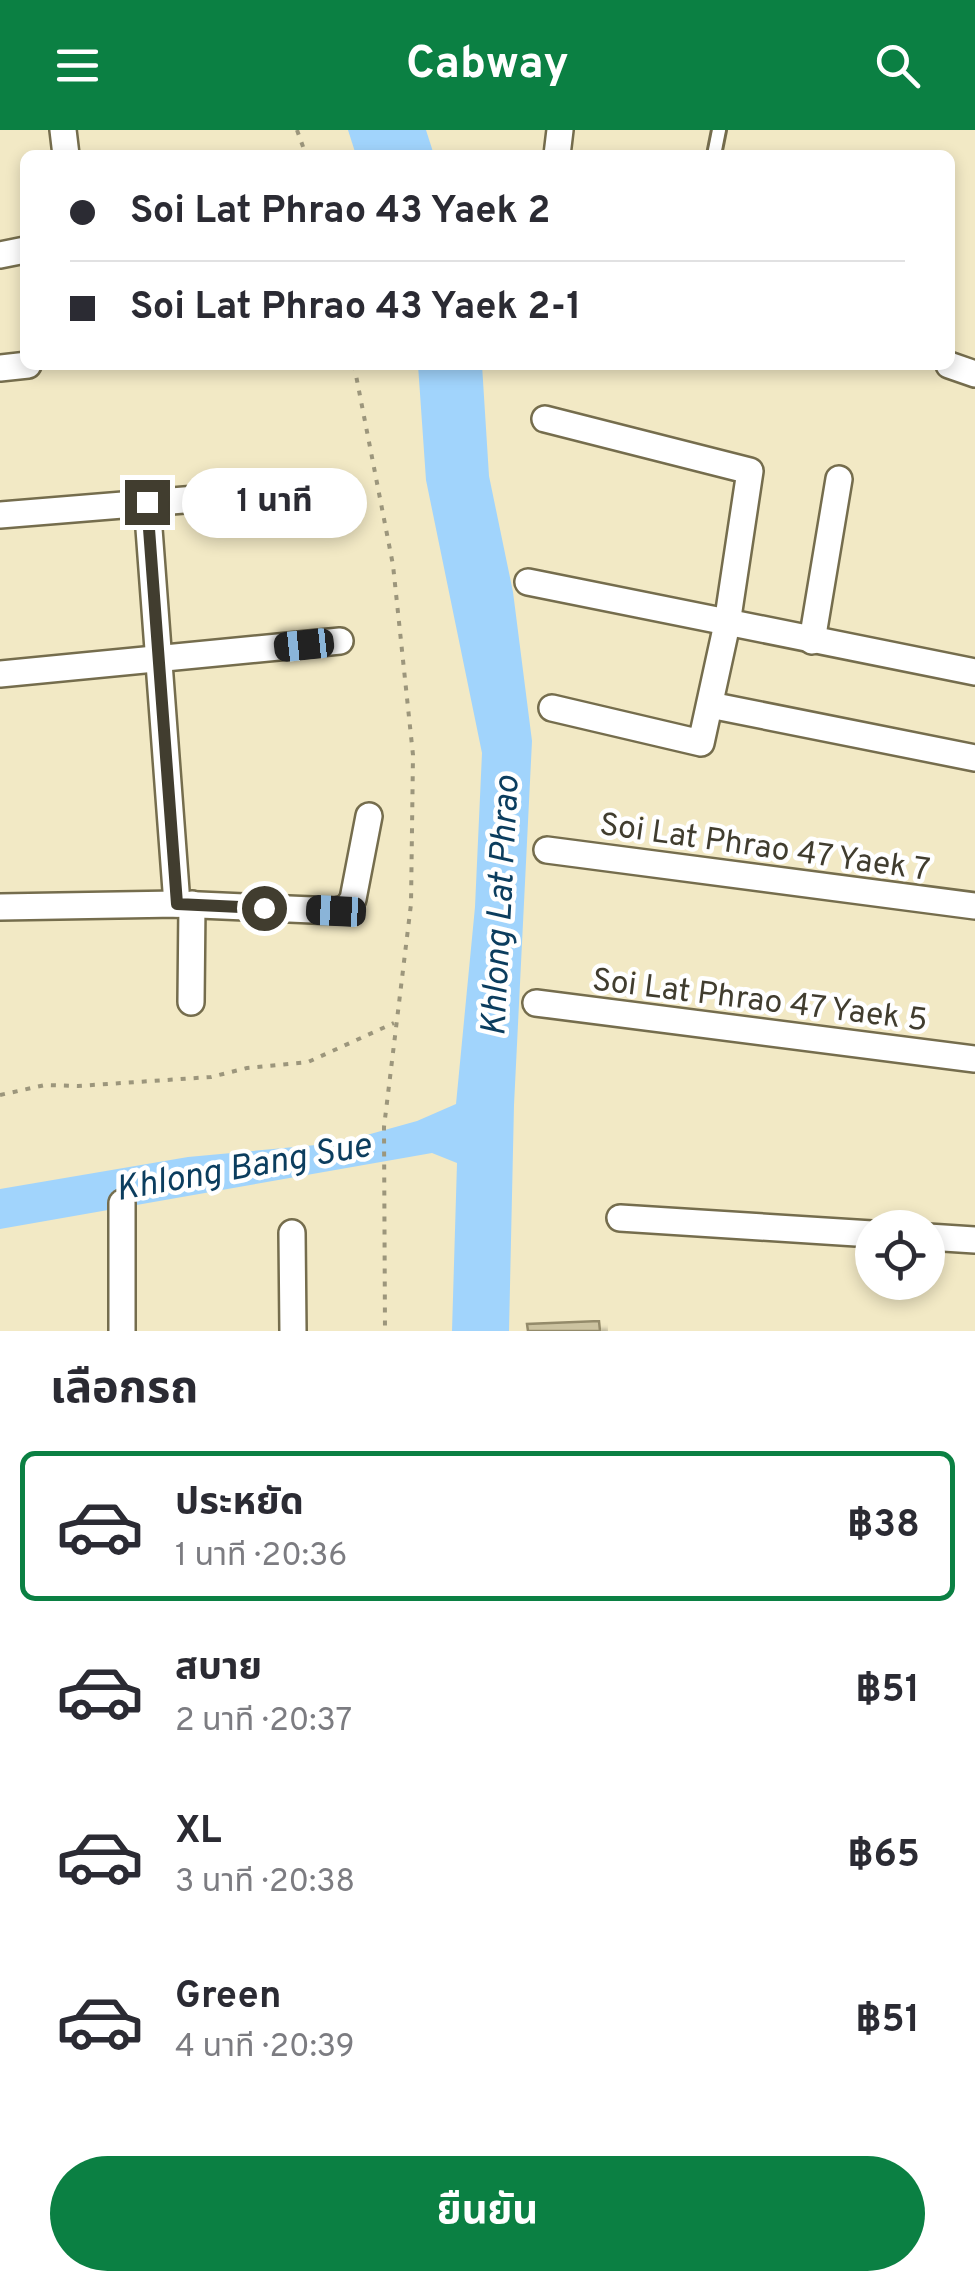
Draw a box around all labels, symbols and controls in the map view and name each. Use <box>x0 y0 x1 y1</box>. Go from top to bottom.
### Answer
text: Cabway <box>406 37 569 94</box>
icon: menu <box>50 38 105 93</box>
icon: search <box>870 38 925 93</box>
text: Soi Lat Phrao 43 Yaek 2 <box>130 188 550 237</box>
text: Soi Lat Phrao 43 Yaek 2-1 <box>130 284 581 333</box>
callout: 1 นาที <box>182 467 367 537</box>
route end <box>125 480 170 525</box>
text: 1 นาที <box>236 483 313 523</box>
car <box>273 627 335 663</box>
water label: Khlong Lat Phrao <box>473 774 531 1037</box>
street label: Soi Lat Phrao 47 Yaek 7 <box>597 806 932 892</box>
route start <box>242 886 287 931</box>
car <box>305 894 367 928</box>
street label: Soi Lat Phrao 47 Yaek 5 <box>590 962 930 1042</box>
water label: Khlong Bang Sue <box>112 1125 376 1213</box>
map controls <box>855 1210 945 1300</box>
button: locate <box>855 1210 945 1300</box>
text: เลือกรถ <box>50 1362 198 1419</box>
text: ประหยัด <box>175 1480 304 1529</box>
icon: car <box>55 1481 145 1571</box>
text: ฿38 <box>847 1502 920 1551</box>
text: 1 นาที · 20:36 <box>175 1537 347 1577</box>
text: สบาย <box>175 1645 262 1694</box>
icon: car <box>55 1646 145 1736</box>
text: ฿51 <box>855 1667 920 1716</box>
text: 2 นาที · 20:37 <box>175 1702 352 1742</box>
text: XL <box>175 1808 222 1857</box>
icon: car <box>55 1811 145 1901</box>
text: ฿65 <box>847 1832 920 1881</box>
text: 3 นาที · 20:38 <box>175 1863 355 1903</box>
text: Green <box>175 1973 281 2022</box>
icon: car <box>55 1976 145 2066</box>
text: ฿51 <box>855 1997 920 2046</box>
text: 4 นาที · 20:39 <box>175 2028 355 2068</box>
button: ยืนยัน <box>50 2156 925 2271</box>

